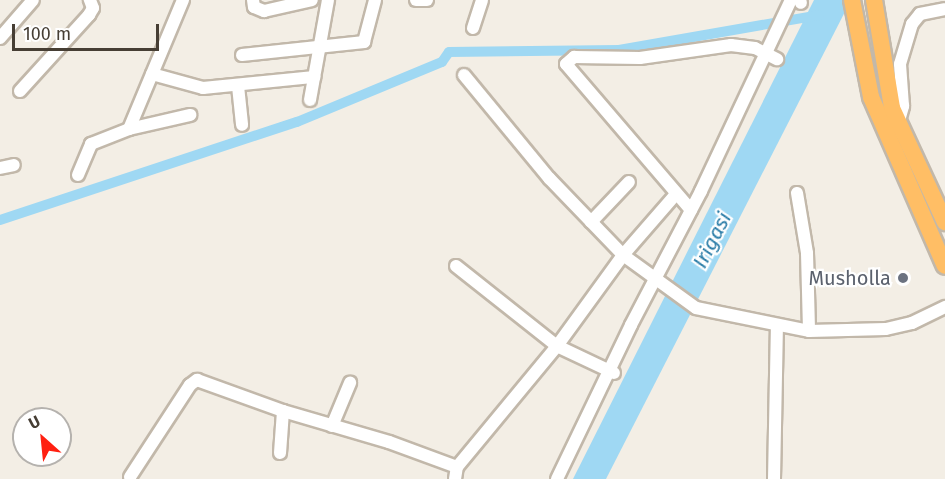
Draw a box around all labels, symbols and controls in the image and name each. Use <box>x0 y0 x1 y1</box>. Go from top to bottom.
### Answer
scale bar <box>15 12 162 50</box>
text: 100 m <box>23 23 71 45</box>
water label: Irigasi <box>687 208 737 272</box>
place label: Musholla <box>809 266 891 290</box>
marker: Musholla <box>896 271 910 285</box>
north arrow <box>12 407 72 467</box>
text: U <box>26 411 43 433</box>

